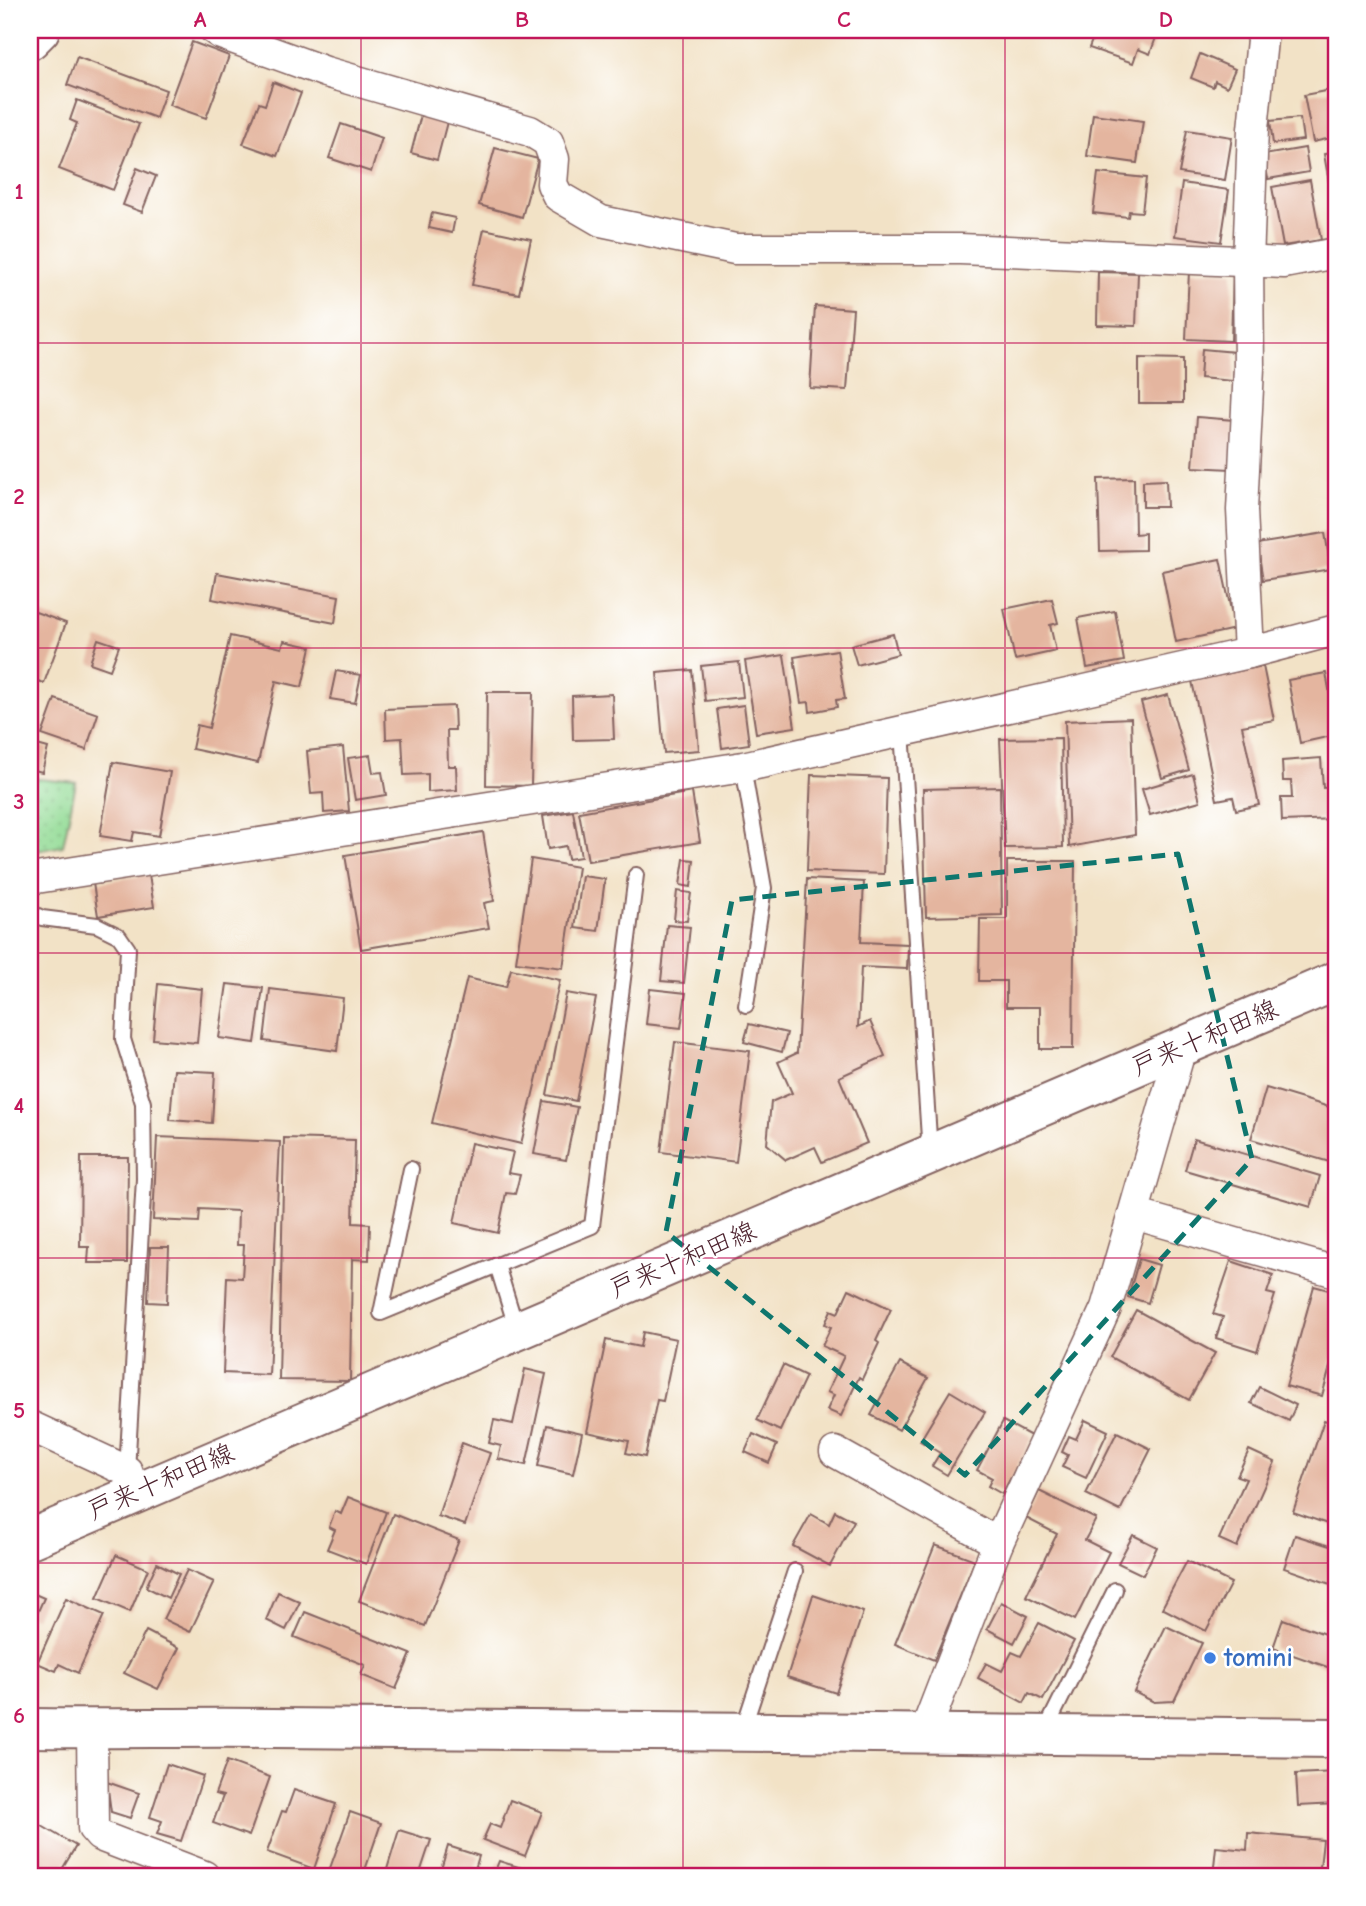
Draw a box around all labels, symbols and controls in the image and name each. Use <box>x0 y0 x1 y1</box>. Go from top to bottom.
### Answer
text: A <box>194 6 207 33</box>
text: B <box>515 6 529 33</box>
text: C <box>837 6 851 33</box>
text: D <box>1159 6 1173 33</box>
text: 1 <box>14 178 24 205</box>
text: 2 <box>13 483 25 510</box>
text: 3 <box>13 788 25 815</box>
street label: 戸来十和田線 <box>1127 994 1283 1082</box>
text: 4 <box>14 1092 25 1119</box>
street label: 戸来十和田線 <box>605 1216 761 1304</box>
text: 5 <box>13 1397 25 1424</box>
street label: 戸来十和田線 <box>83 1438 239 1526</box>
place label: tomini <box>1223 1643 1293 1673</box>
marker: tomini <box>1202 1650 1218 1666</box>
text: 6 <box>13 1702 25 1729</box>

